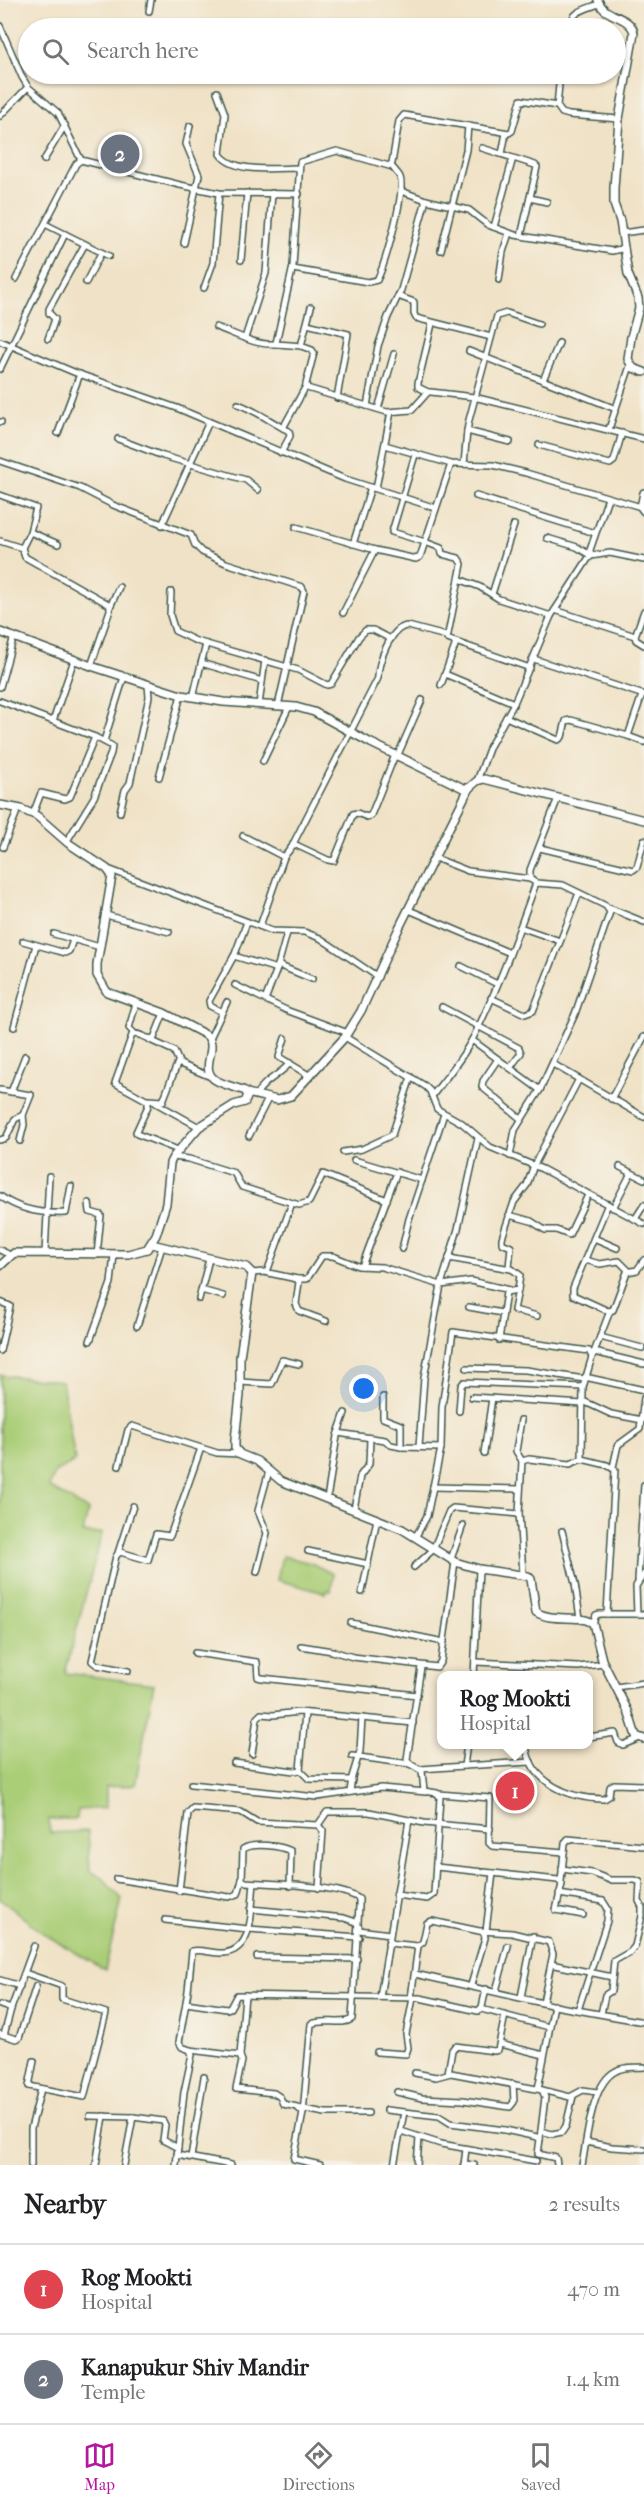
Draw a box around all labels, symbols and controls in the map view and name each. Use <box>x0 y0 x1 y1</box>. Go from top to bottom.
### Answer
search box <box>18 18 626 84</box>
icon: search <box>39 35 72 68</box>
text: Search here <box>87 38 199 64</box>
pin: 2 <box>100 132 140 176</box>
your location <box>349 1374 378 1403</box>
popup <box>437 1671 593 1749</box>
text: Rog Mookti <box>460 1686 571 1712</box>
text: Hospital <box>460 1712 531 1735</box>
pin: 1 <box>496 1768 534 1814</box>
text: Nearby <box>24 2189 106 2220</box>
text: 2 results <box>549 2193 620 2216</box>
text: Rog Mookti <box>81 2265 192 2291</box>
text: 1 <box>40 2278 47 2301</box>
text: 470 m <box>567 2278 620 2301</box>
text: Hospital <box>81 2291 153 2314</box>
text: Kanapukur Shiv Mandir <box>81 2355 309 2381</box>
text: 2 <box>38 2368 49 2391</box>
text: 1.4 km <box>565 2368 620 2391</box>
text: Temple <box>81 2381 145 2404</box>
tab: Map <box>83 2439 116 2494</box>
tab: Directions <box>283 2439 355 2494</box>
tab: Saved <box>521 2439 561 2494</box>

